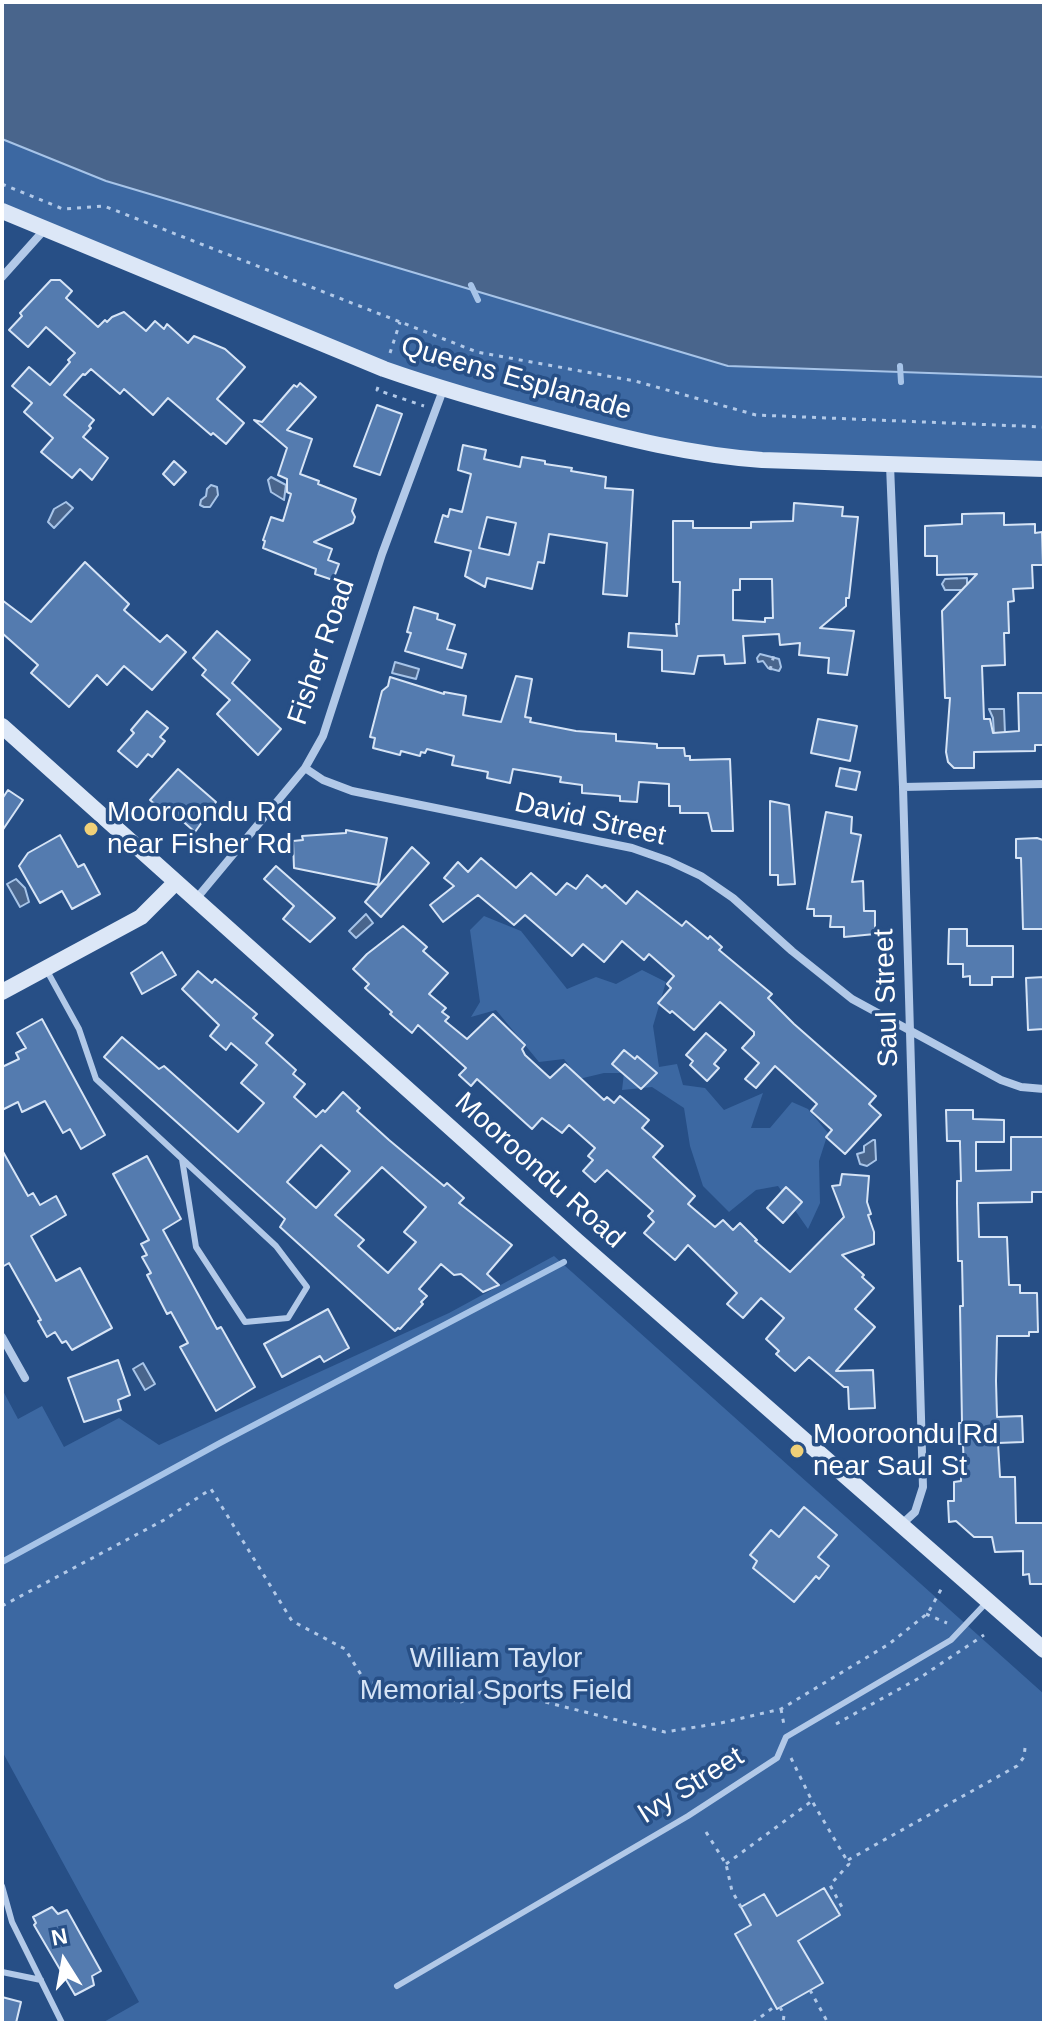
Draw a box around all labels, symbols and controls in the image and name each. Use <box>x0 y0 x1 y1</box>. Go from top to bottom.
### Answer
street label: Queens Esplanade <box>397 330 635 428</box>
street label: Fisher Road <box>281 574 363 730</box>
street label: David Street <box>511 786 669 854</box>
place label: Mooroondu Rd near Fisher Rd <box>107 796 292 862</box>
marker: Mooroondu Rd near Fisher Rd <box>82 820 100 838</box>
street label: Saul Street <box>868 928 906 1068</box>
street label: Mooroondu Road <box>447 1086 631 1256</box>
place label: Mooroondu Rd near Saul St <box>813 1418 998 1484</box>
marker: Mooroondu Rd near Saul St <box>788 1442 806 1460</box>
park label: William Taylor Memorial Sports Field <box>360 1642 632 1708</box>
street label: Ivy Street <box>632 1740 750 1832</box>
north arrow <box>24 1921 104 2001</box>
text: N <box>49 1923 70 1951</box>

